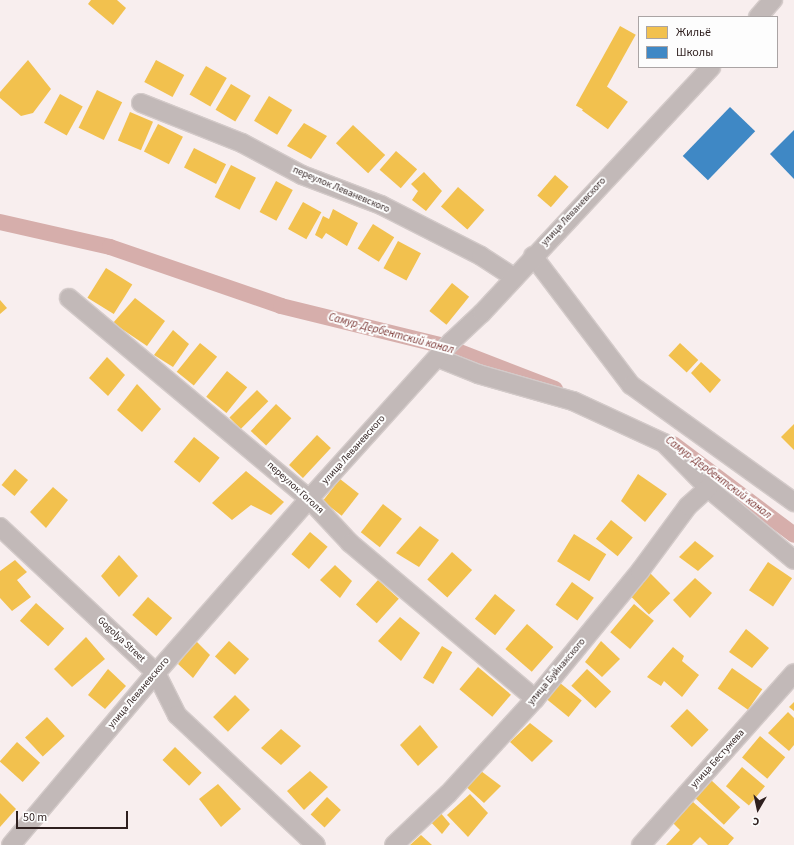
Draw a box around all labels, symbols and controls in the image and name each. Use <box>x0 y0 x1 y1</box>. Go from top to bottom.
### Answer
legend <box>638 16 778 68</box>
text: Жильё <box>676 24 711 41</box>
text: Школы <box>676 44 713 61</box>
street label: переулок Леваневского <box>291 164 391 216</box>
street label: улица Леваневского <box>539 175 609 249</box>
water label: Самур-Дербентский канал <box>327 311 455 357</box>
street label: улица Леваневского <box>320 413 388 487</box>
water label: Самур-Дербентский канал <box>662 434 774 522</box>
street label: переулок Гоголя <box>264 459 326 517</box>
street label: Gogolya Street <box>95 615 147 665</box>
street label: улица Буйнакского <box>526 636 588 708</box>
street label: улица Леваневского <box>106 655 172 731</box>
street label: улица Бестужева <box>689 727 747 791</box>
north arrow <box>738 789 778 829</box>
scale bar <box>18 803 130 829</box>
text: 50 m <box>23 809 47 826</box>
text: С <box>752 813 760 829</box>

